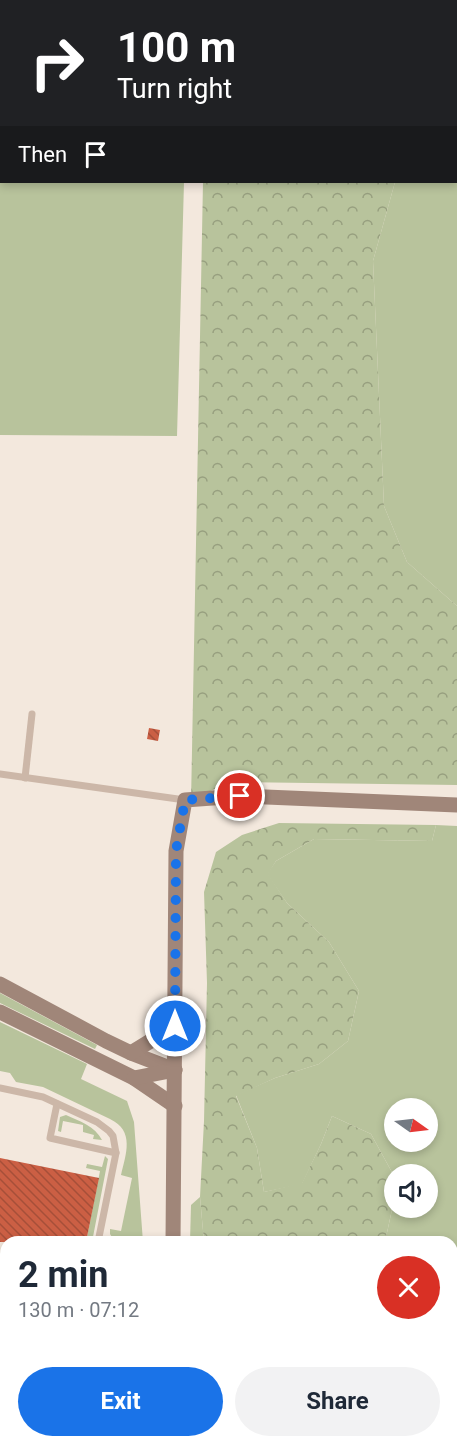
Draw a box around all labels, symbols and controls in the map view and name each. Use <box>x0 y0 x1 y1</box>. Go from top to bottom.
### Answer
text: 100 m <box>117 23 236 72</box>
icon: right <box>18 24 96 102</box>
text: Turn right <box>117 73 232 105</box>
icon: arrive <box>79 138 112 171</box>
text: Then <box>18 142 67 167</box>
pin <box>214 770 265 821</box>
icon: arrive <box>223 779 256 812</box>
position arrow <box>143 994 207 1058</box>
north arrow <box>384 1098 438 1152</box>
map controls <box>384 1098 438 1218</box>
button: sound <box>384 1164 438 1218</box>
text: 2 min <box>18 1254 109 1296</box>
button: close <box>377 1256 440 1319</box>
text: 130 m · 07:12 <box>18 1298 139 1322</box>
button: Exit <box>18 1367 223 1436</box>
button: Share <box>235 1367 440 1436</box>

